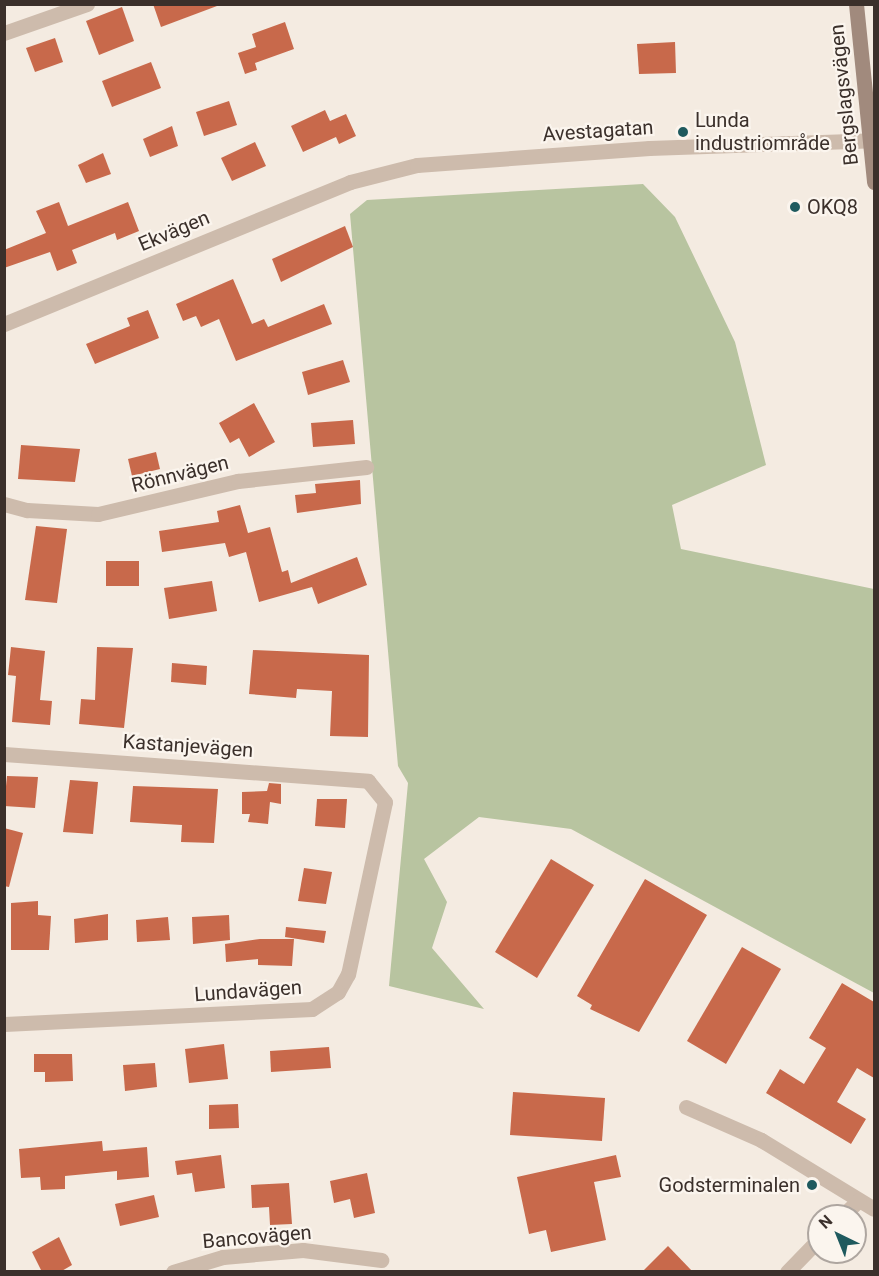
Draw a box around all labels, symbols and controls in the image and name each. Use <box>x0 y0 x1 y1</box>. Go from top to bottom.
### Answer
street label: Bergslagsvägen <box>825 23 863 167</box>
place label: Lunda industriområde <box>695 108 830 155</box>
street label: Avestagatan <box>542 115 654 147</box>
marker: Lunda industriområde <box>676 125 690 139</box>
place label: OKQ8 <box>807 195 858 219</box>
marker: OKQ8 <box>788 200 802 214</box>
street label: Ekvägen <box>135 205 213 257</box>
street label: Rönnvägen <box>129 450 231 498</box>
street label: Kastanjevägen <box>122 729 254 763</box>
street label: Lundavägen <box>193 975 303 1007</box>
place label: Godsterminalen <box>659 1173 800 1197</box>
marker: Godsterminalen <box>805 1178 819 1192</box>
north arrow <box>807 1204 867 1264</box>
text: N <box>815 1211 836 1233</box>
street label: Bancovägen <box>201 1220 313 1254</box>

